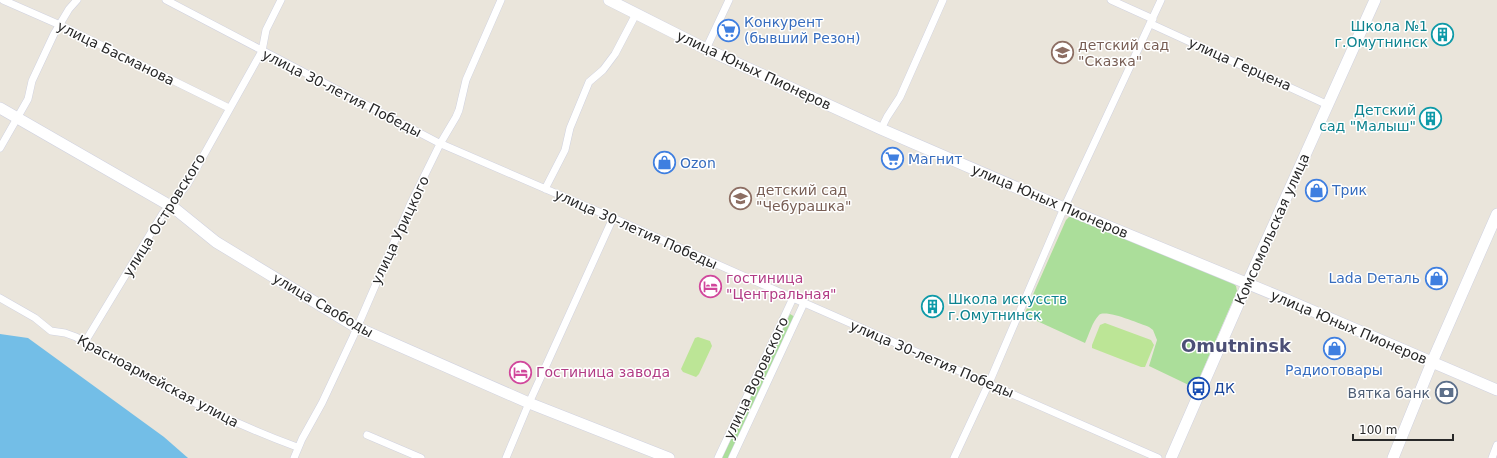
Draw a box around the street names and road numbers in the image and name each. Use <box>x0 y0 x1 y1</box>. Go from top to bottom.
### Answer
street label: улица Басманова <box>55 18 177 88</box>
street label: улица Юных Пионеров <box>674 27 834 113</box>
street label: улица Герцена <box>1186 34 1294 94</box>
street label: улица 30-летия Победы <box>260 46 424 140</box>
street label: улица Островского <box>120 151 208 279</box>
street label: Комсомольская улица <box>1231 151 1313 307</box>
street label: улица Юных Пионеров <box>969 161 1131 241</box>
street label: улица Урицкого <box>368 173 432 287</box>
street label: улица 30-летия Победы <box>552 186 720 272</box>
street label: улица Свободы <box>270 270 376 340</box>
street label: улица Юных Пионеров <box>1268 287 1430 367</box>
street label: улица Воровского <box>721 314 791 442</box>
street label: улица 30-летия Победы <box>848 317 1016 401</box>
street label: Красноармейская улица <box>75 332 241 430</box>

